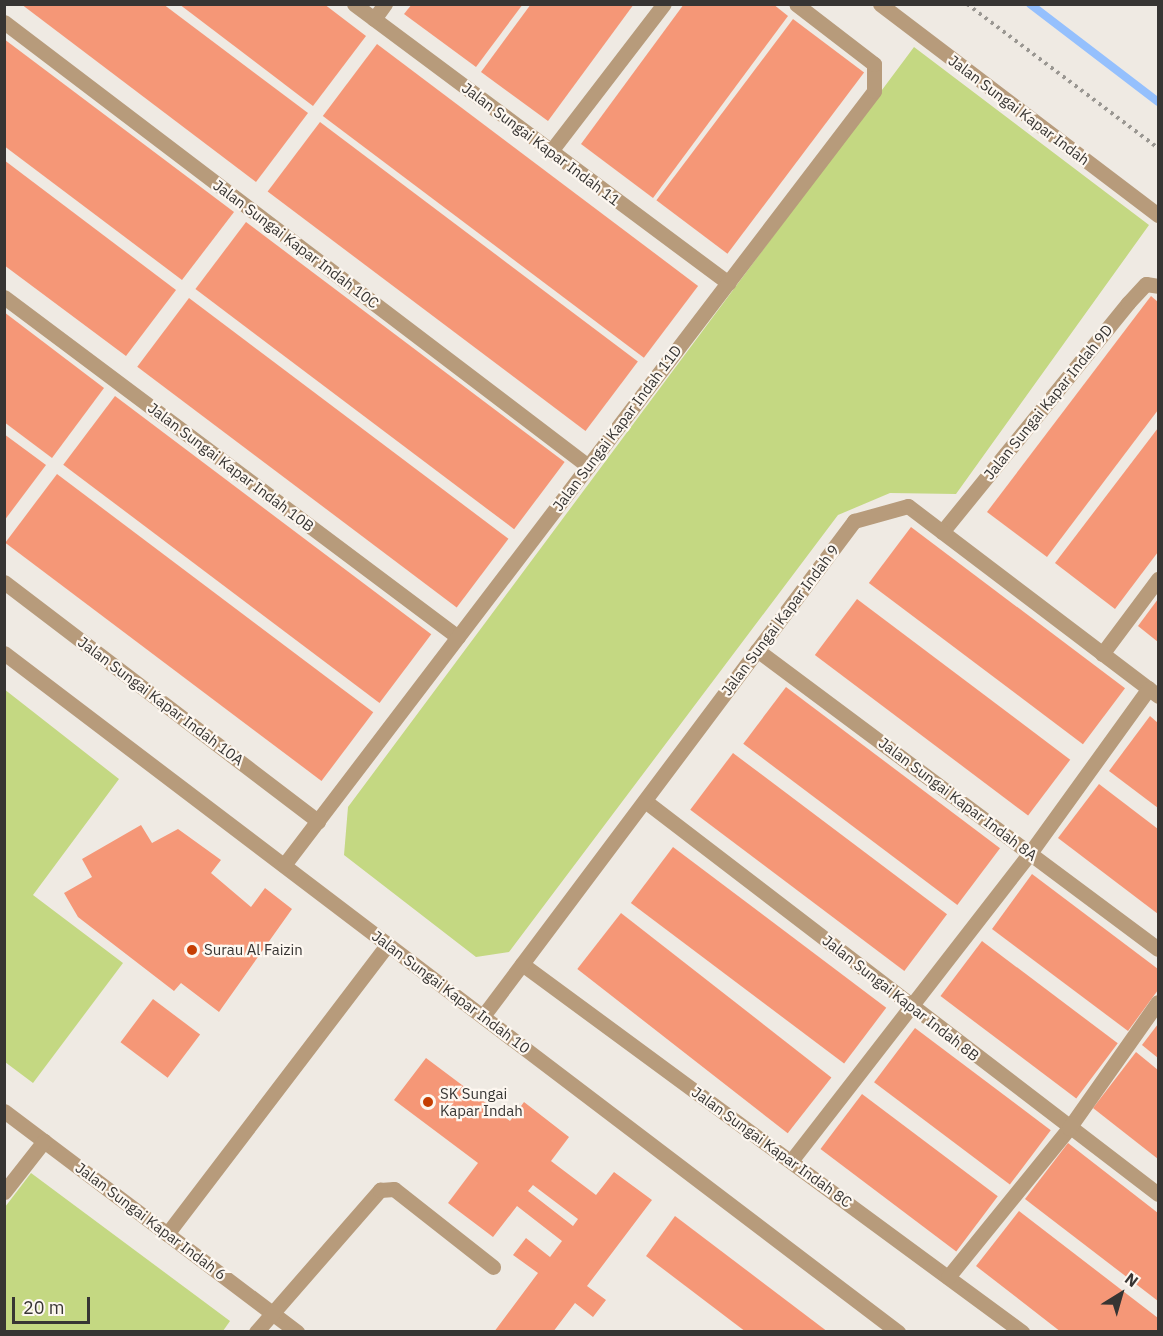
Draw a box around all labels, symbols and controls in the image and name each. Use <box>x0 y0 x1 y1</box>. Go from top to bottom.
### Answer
street label: Jalan Sungai Kapar Indah <box>945 51 1093 169</box>
street label: Jalan Sungai Kapar Indah 11 <box>458 79 624 209</box>
street label: Jalan Sungai Kapar Indah 10C <box>210 176 382 312</box>
street label: Jalan Sungai Kapar Indah 9D <box>980 321 1116 483</box>
street label: Jalan Sungai Kapar Indah 11D <box>549 341 685 515</box>
street label: Jalan Sungai Kapar Indah 10B <box>145 399 317 535</box>
street label: Jalan Sungai Kapar Indah 9 <box>717 541 843 699</box>
street label: Jalan Sungai Kapar Indah 10A <box>75 633 247 769</box>
street label: Jalan Sungai Kapar Indah 8A <box>875 734 1041 864</box>
street label: Jalan Sungai Kapar Indah 10 <box>368 927 534 1057</box>
street label: Jalan Sungai Kapar Indah 8B <box>819 931 983 1065</box>
place label: Surau Al Faizin <box>204 941 303 959</box>
marker: Surau Al Faizin <box>185 943 199 957</box>
street label: Jalan Sungai Kapar Indah 8C <box>688 1083 856 1211</box>
place label: SK Sungai Kapar Indah <box>440 1084 523 1119</box>
marker: SK Sungai Kapar Indah <box>421 1095 435 1109</box>
street label: Jalan Sungai Kapar Indah 6 <box>72 1158 230 1284</box>
north arrow <box>1091 1264 1151 1324</box>
text: N <box>1121 1268 1142 1291</box>
scale bar <box>15 1285 93 1323</box>
text: 20 m <box>23 1296 65 1319</box>

